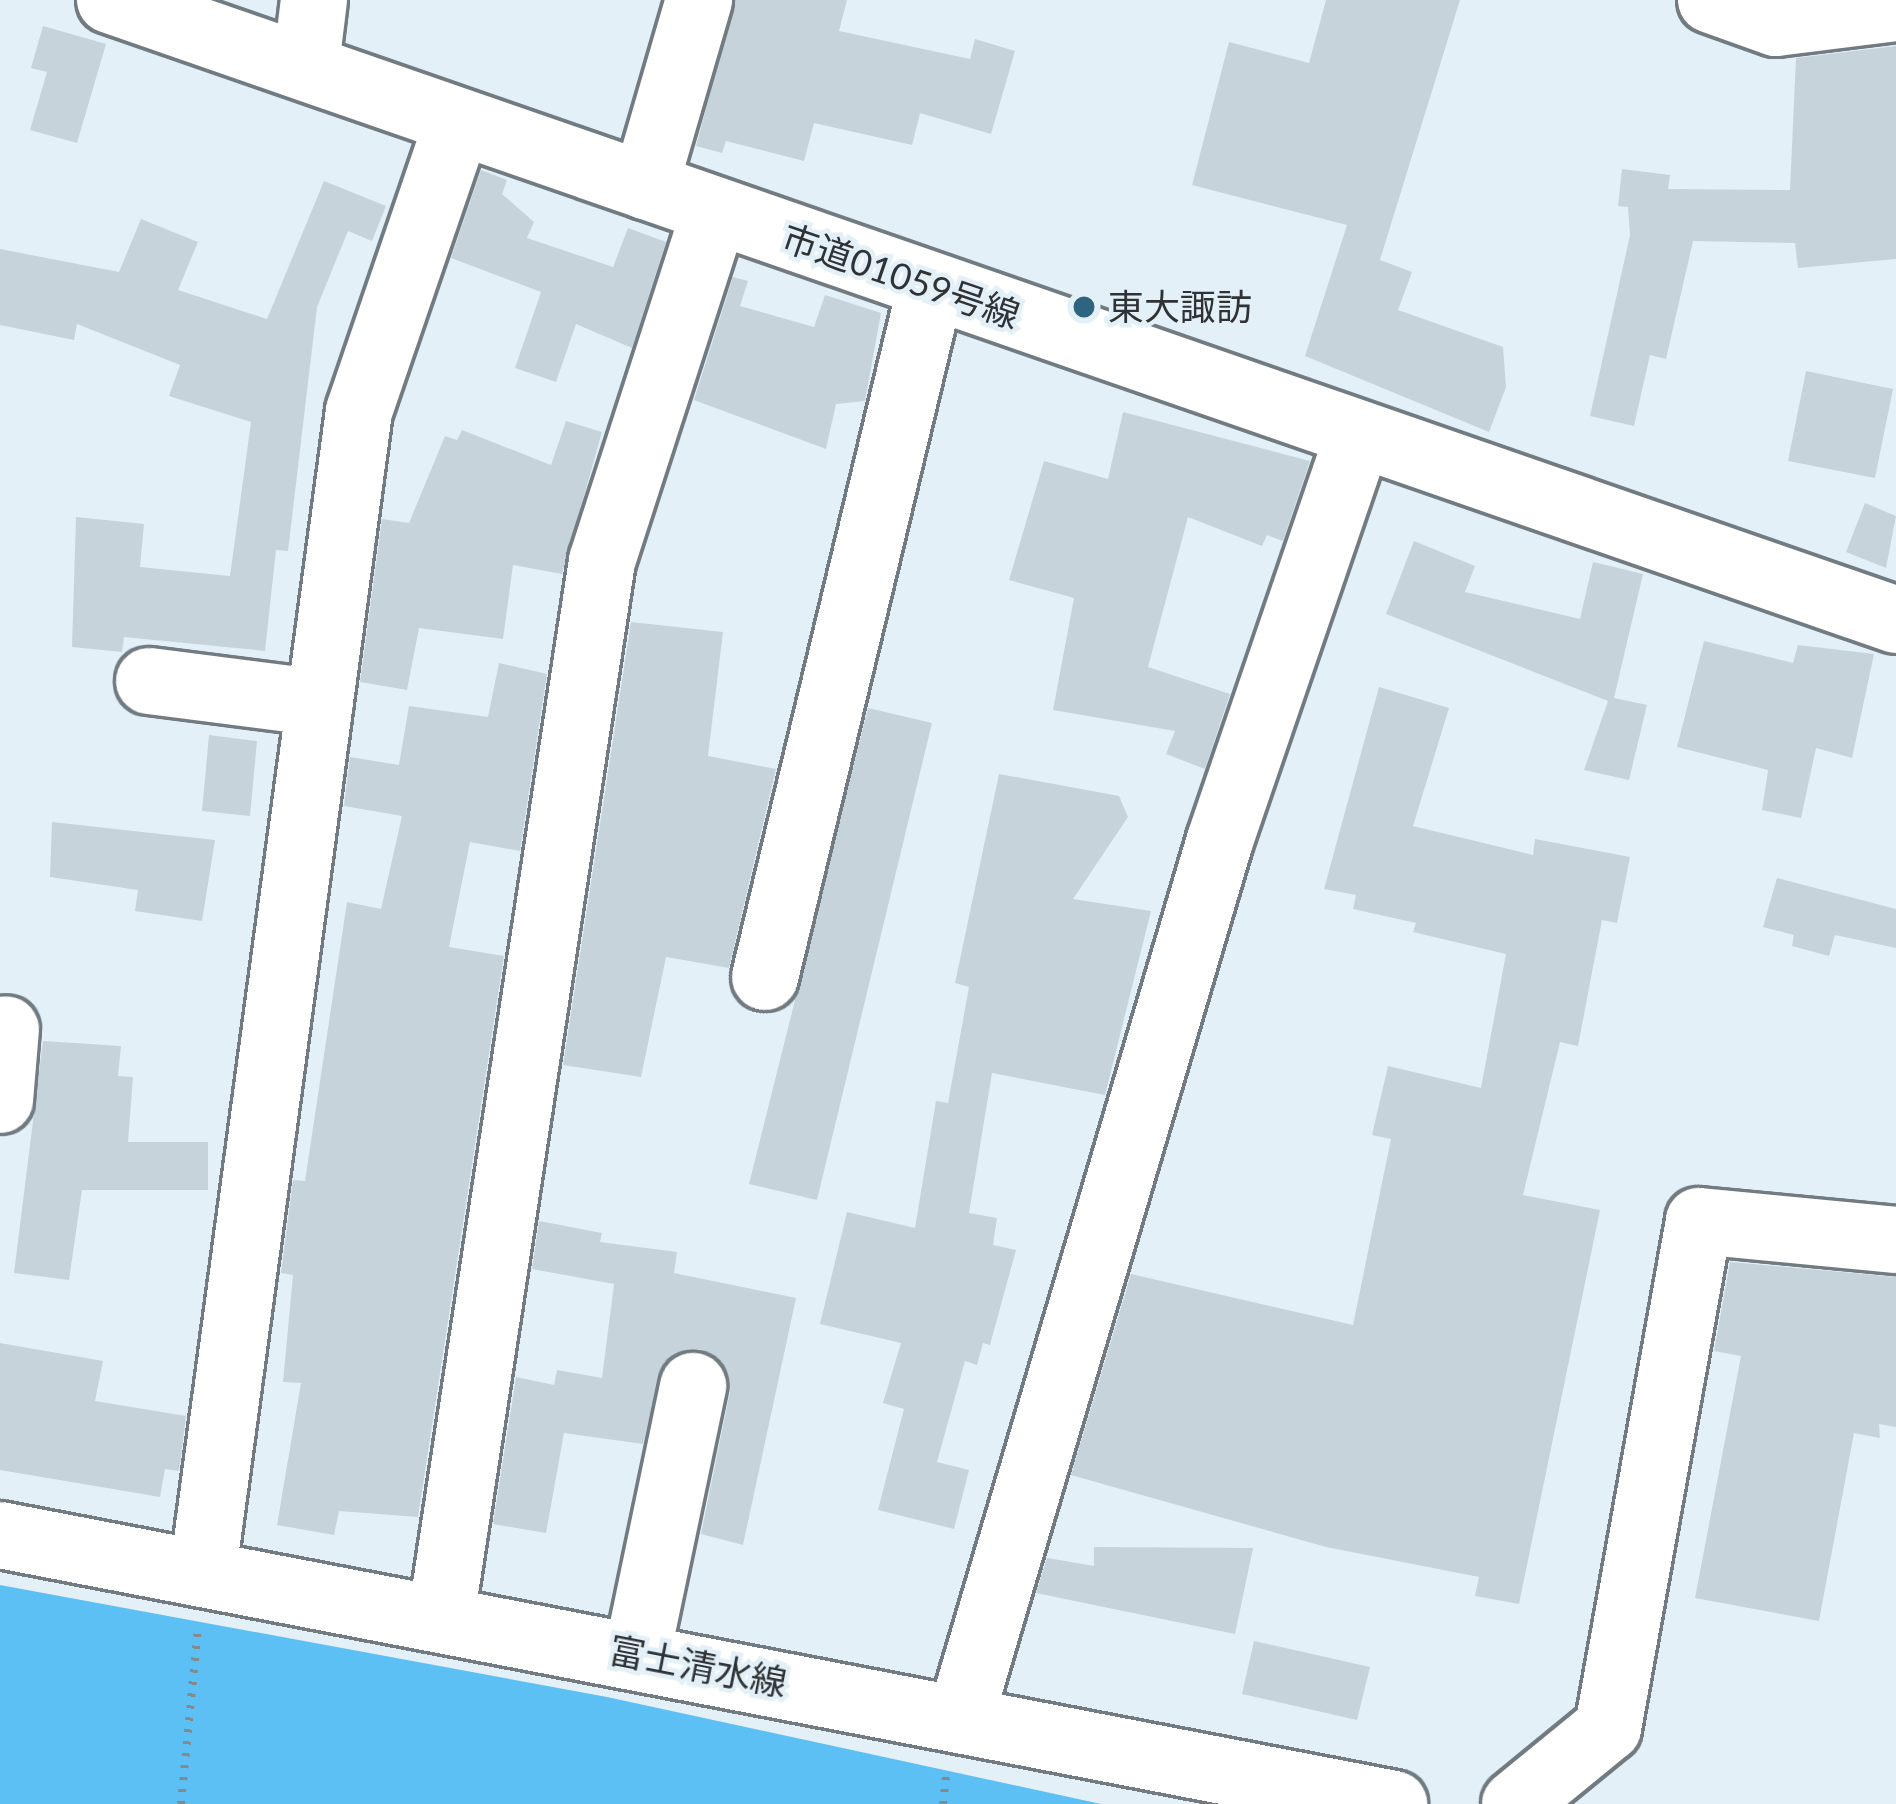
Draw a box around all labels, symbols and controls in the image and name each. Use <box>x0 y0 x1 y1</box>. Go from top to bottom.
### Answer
street label: 市道01059号線 <box>777 215 1025 337</box>
place label: 東大諏訪 <box>1108 285 1252 329</box>
marker: 東大諏訪 <box>1071 294 1097 320</box>
street label: 富士清水線 <box>606 1628 790 1704</box>

